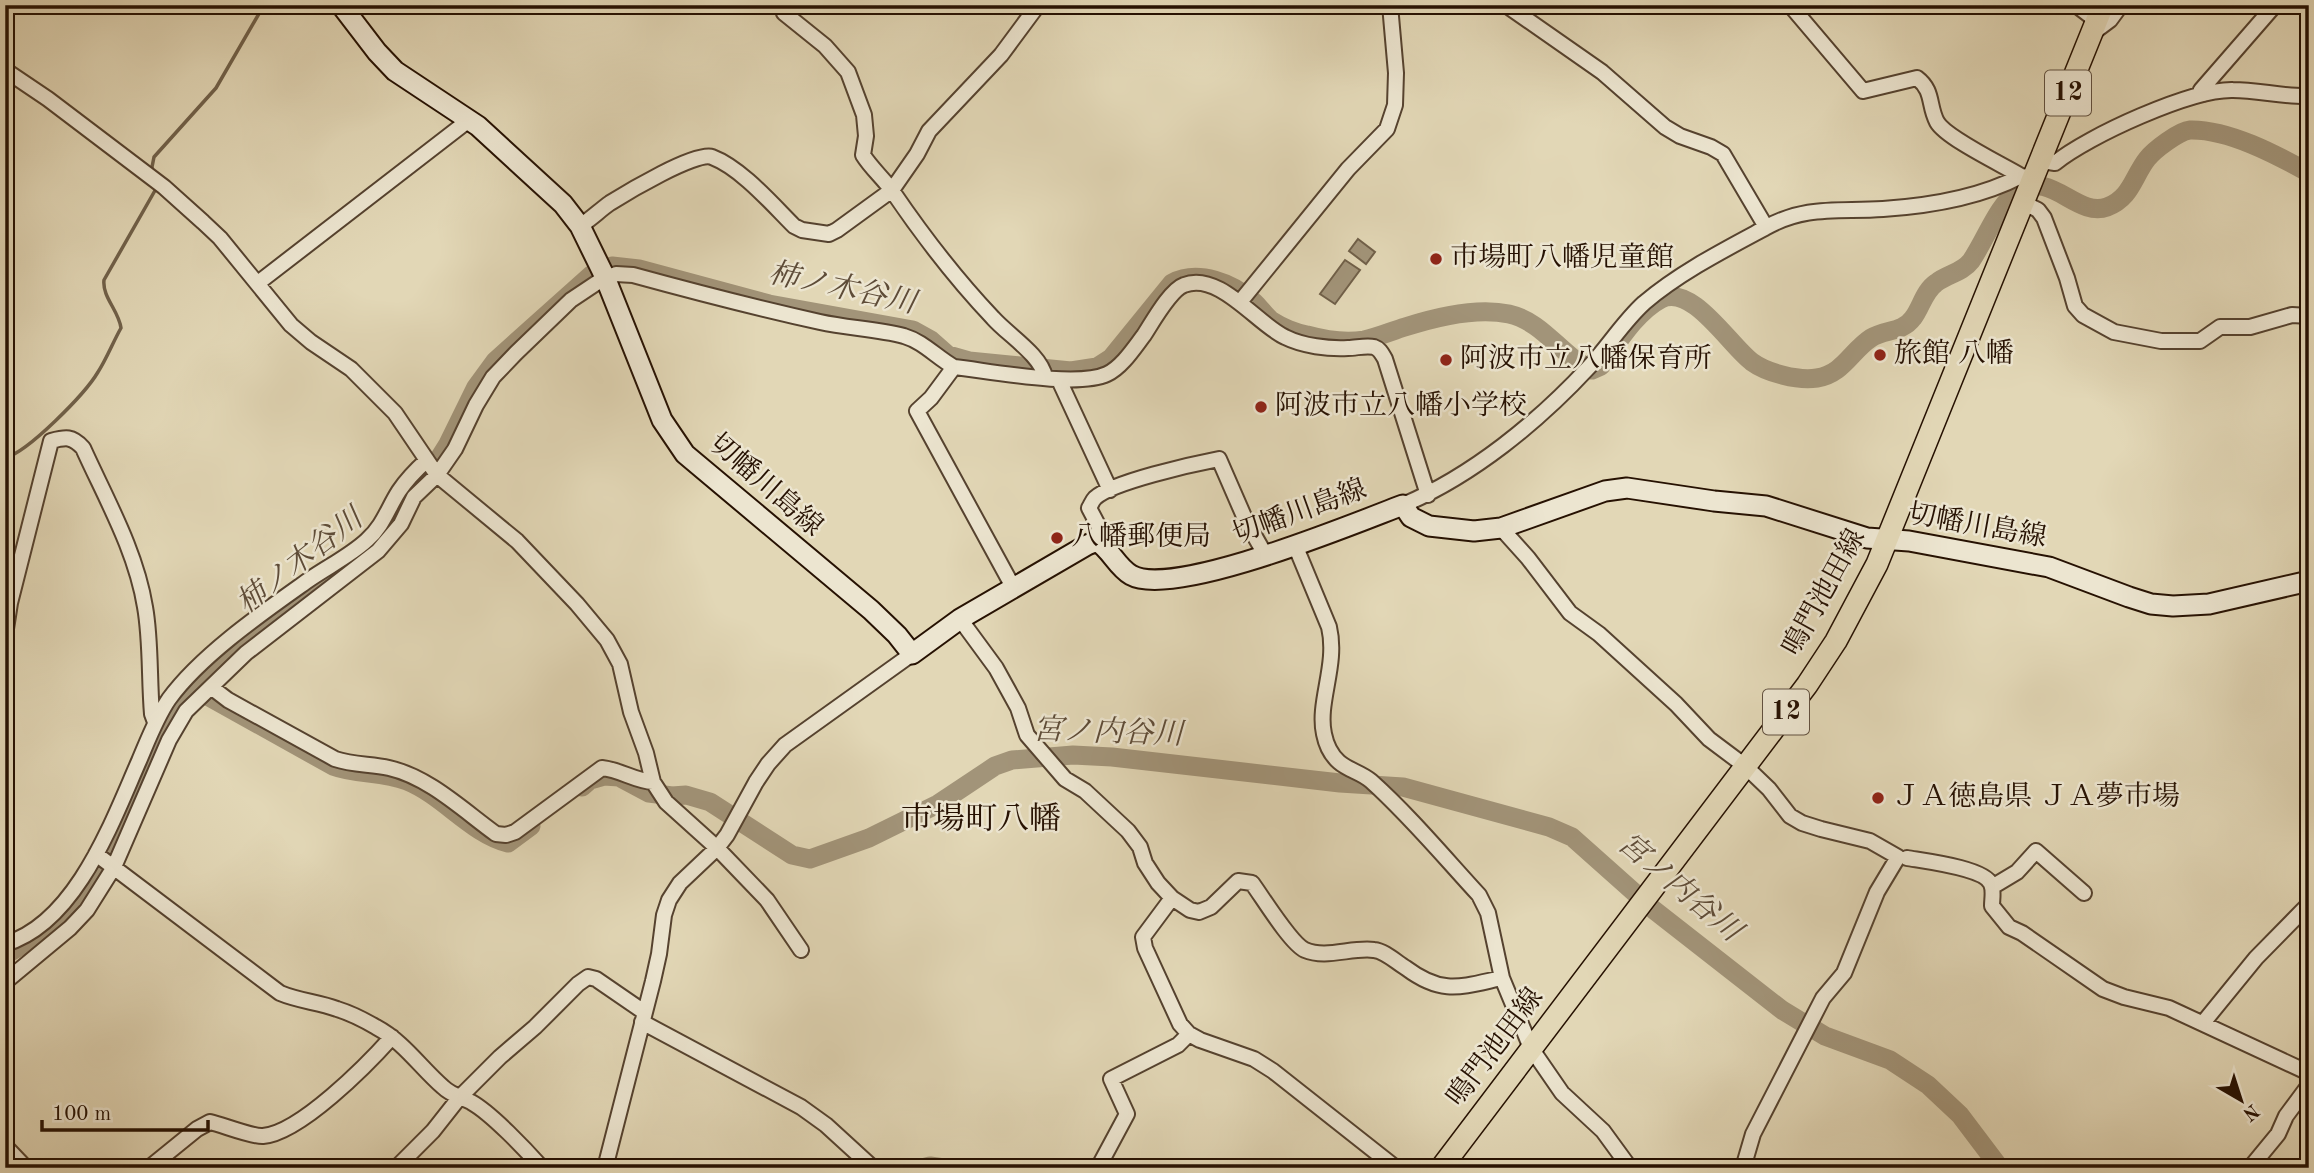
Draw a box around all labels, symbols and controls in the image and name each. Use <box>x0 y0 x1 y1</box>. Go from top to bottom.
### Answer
road number: 12 <box>2045 71 2091 116</box>
place label: 市場町八幡児童館 <box>1450 242 1674 273</box>
marker: 市場町八幡児童館 <box>1428 251 1444 267</box>
water label: 柿ノ木谷川 <box>766 256 922 320</box>
place label: 旅館 八幡 <box>1894 338 2014 369</box>
place label: 阿波市立八幡保育所 <box>1460 343 1712 374</box>
marker: 旅館 八幡 <box>1872 347 1888 363</box>
marker: 阿波市立八幡保育所 <box>1438 352 1454 368</box>
place label: 阿波市立八幡小学校 <box>1275 390 1527 421</box>
marker: 阿波市立八幡小学校 <box>1253 399 1269 415</box>
street label: 切幡川島線 <box>703 427 829 542</box>
street label: 切幡川島線 <box>1228 473 1371 550</box>
street label: 切幡川島線 <box>1906 498 2049 553</box>
water label: 柿ノ木谷川 <box>230 500 371 620</box>
place label: 八幡郵便局 <box>1071 521 1211 552</box>
street label: 鳴門池田線 <box>1776 524 1871 661</box>
marker: 八幡郵便局 <box>1049 530 1065 546</box>
road number: 12 <box>1763 690 1809 734</box>
water label: 宮ノ内谷川 <box>1033 712 1187 751</box>
place label: ＪＡ徳島県 ＪＡ夢市場 <box>1892 781 2180 812</box>
marker: ＪＡ徳島県 ＪＡ夢市場 <box>1870 790 1886 806</box>
district label: 市場町八幡 <box>901 802 1061 837</box>
water label: 宮ノ内谷川 <box>1612 826 1750 950</box>
street label: 鳴門池田線 <box>1440 982 1549 1112</box>
north arrow <box>2206 1064 2276 1134</box>
scale bar <box>42 1089 208 1133</box>
text: N <box>2238 1099 2262 1124</box>
text: 100 m <box>52 1104 111 1125</box>

